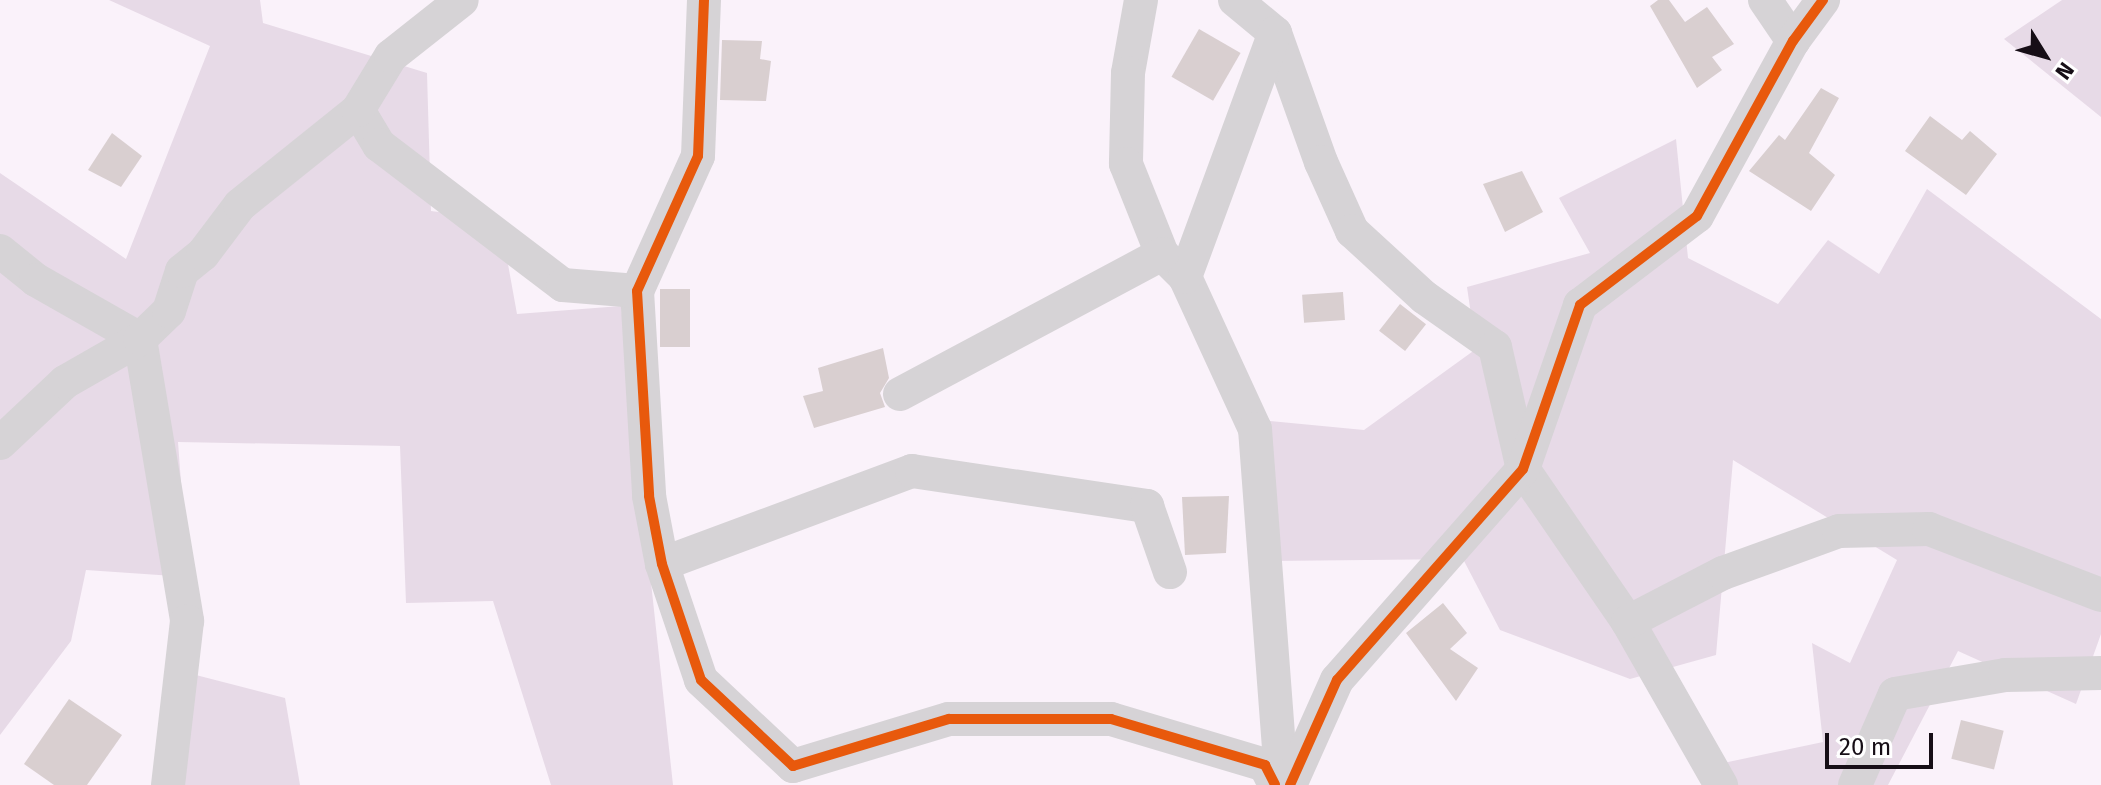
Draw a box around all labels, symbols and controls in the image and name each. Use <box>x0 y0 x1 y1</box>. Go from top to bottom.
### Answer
north arrow <box>2005 16 2085 96</box>
text: N <box>2049 57 2080 85</box>
scale bar <box>1829 717 1937 767</box>
text: 20 m <box>1839 733 1891 761</box>

